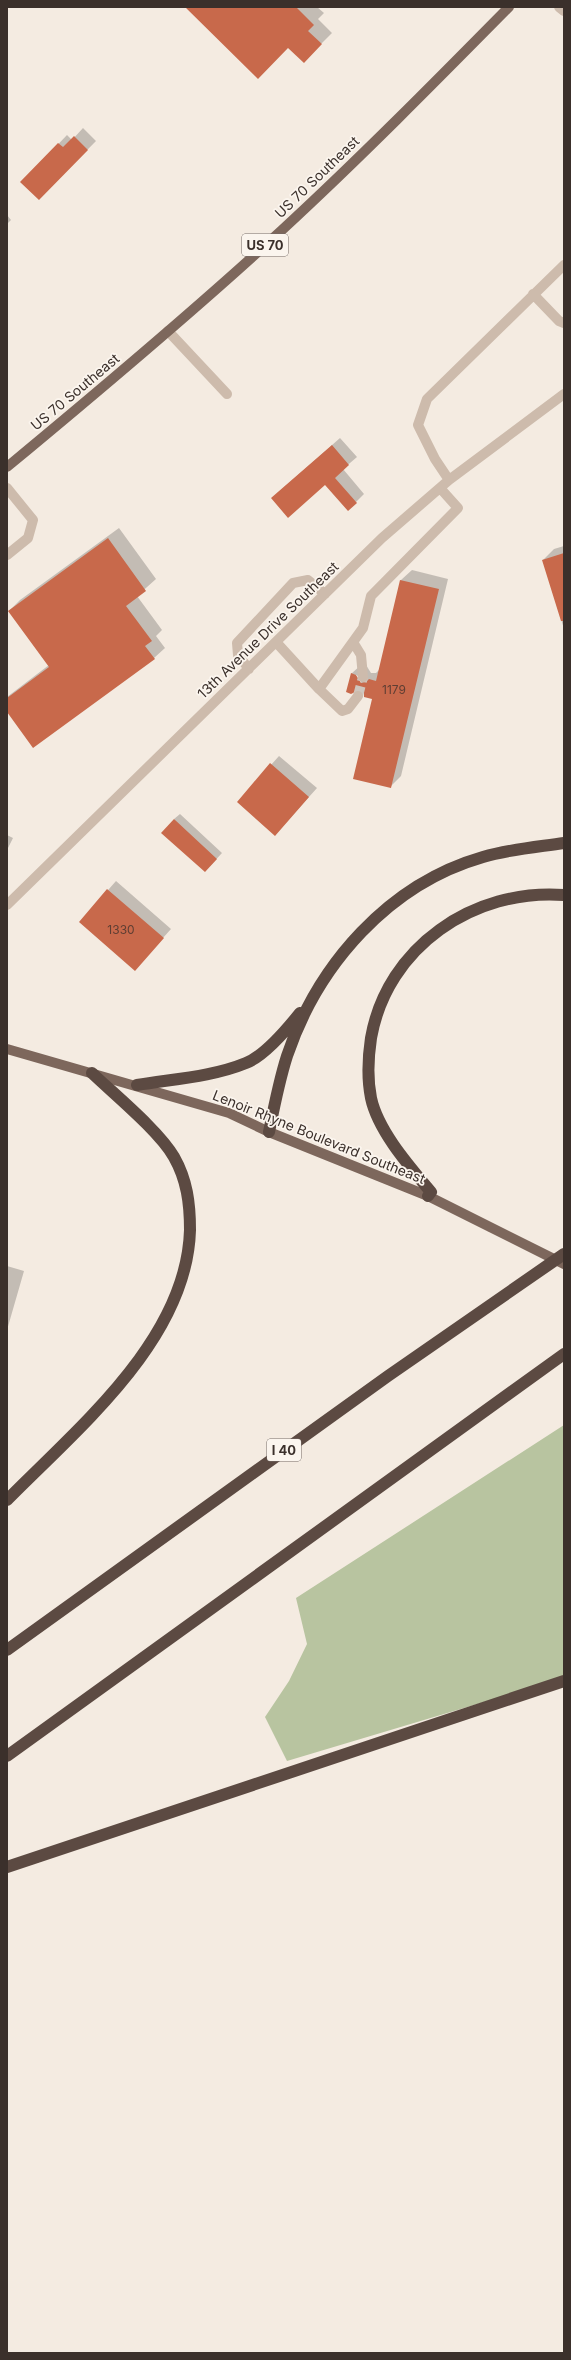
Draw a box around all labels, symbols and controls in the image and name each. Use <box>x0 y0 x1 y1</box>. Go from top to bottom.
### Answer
street label: US 70 Southeast <box>271 132 363 221</box>
road number: US 70 <box>242 234 288 256</box>
street label: US 70 Southeast <box>27 349 123 434</box>
street label: 13th Avenue Drive Southeast <box>194 557 342 702</box>
house number: 1179 <box>382 682 406 697</box>
house number: 1330 <box>107 922 135 937</box>
street label: Lenoir Rhyne Boulevard Southeast <box>210 1086 428 1187</box>
road number: I 40 <box>267 1439 301 1461</box>

